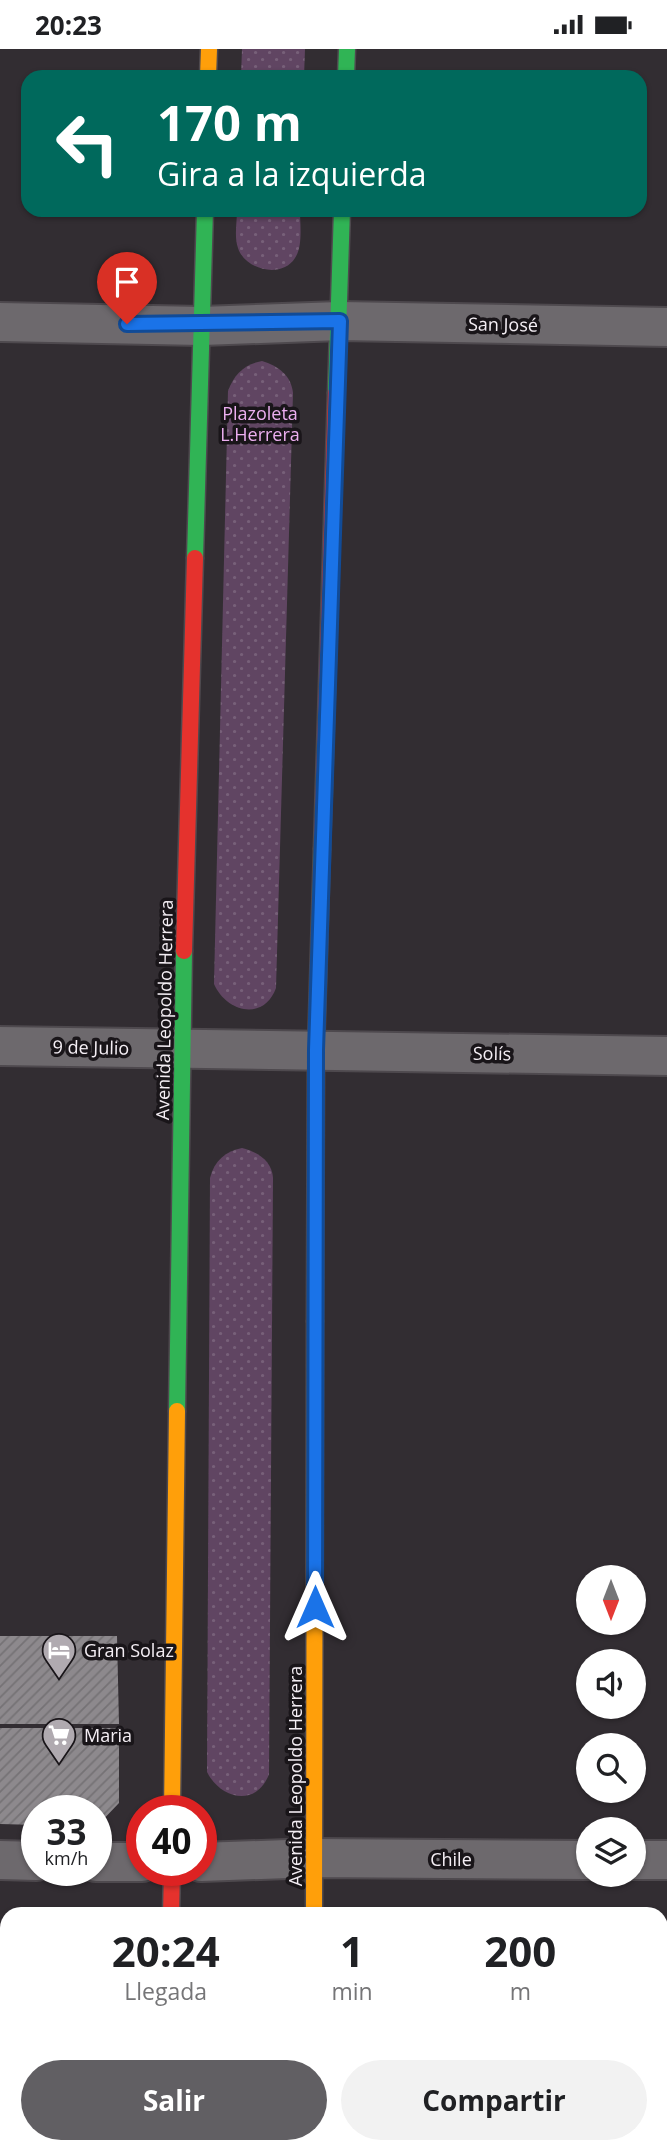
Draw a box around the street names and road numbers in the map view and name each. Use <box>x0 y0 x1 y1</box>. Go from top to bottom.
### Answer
street label: San José <box>468 311 538 337</box>
street label: Avenida Leopoldo Herrera <box>150 900 178 1120</box>
street label: 9 de Julio <box>53 1034 129 1060</box>
street label: Solís <box>473 1041 511 1065</box>
street label: Avenida Leopoldo Herrera <box>283 1666 307 1886</box>
street label: Chile <box>430 1847 472 1871</box>

